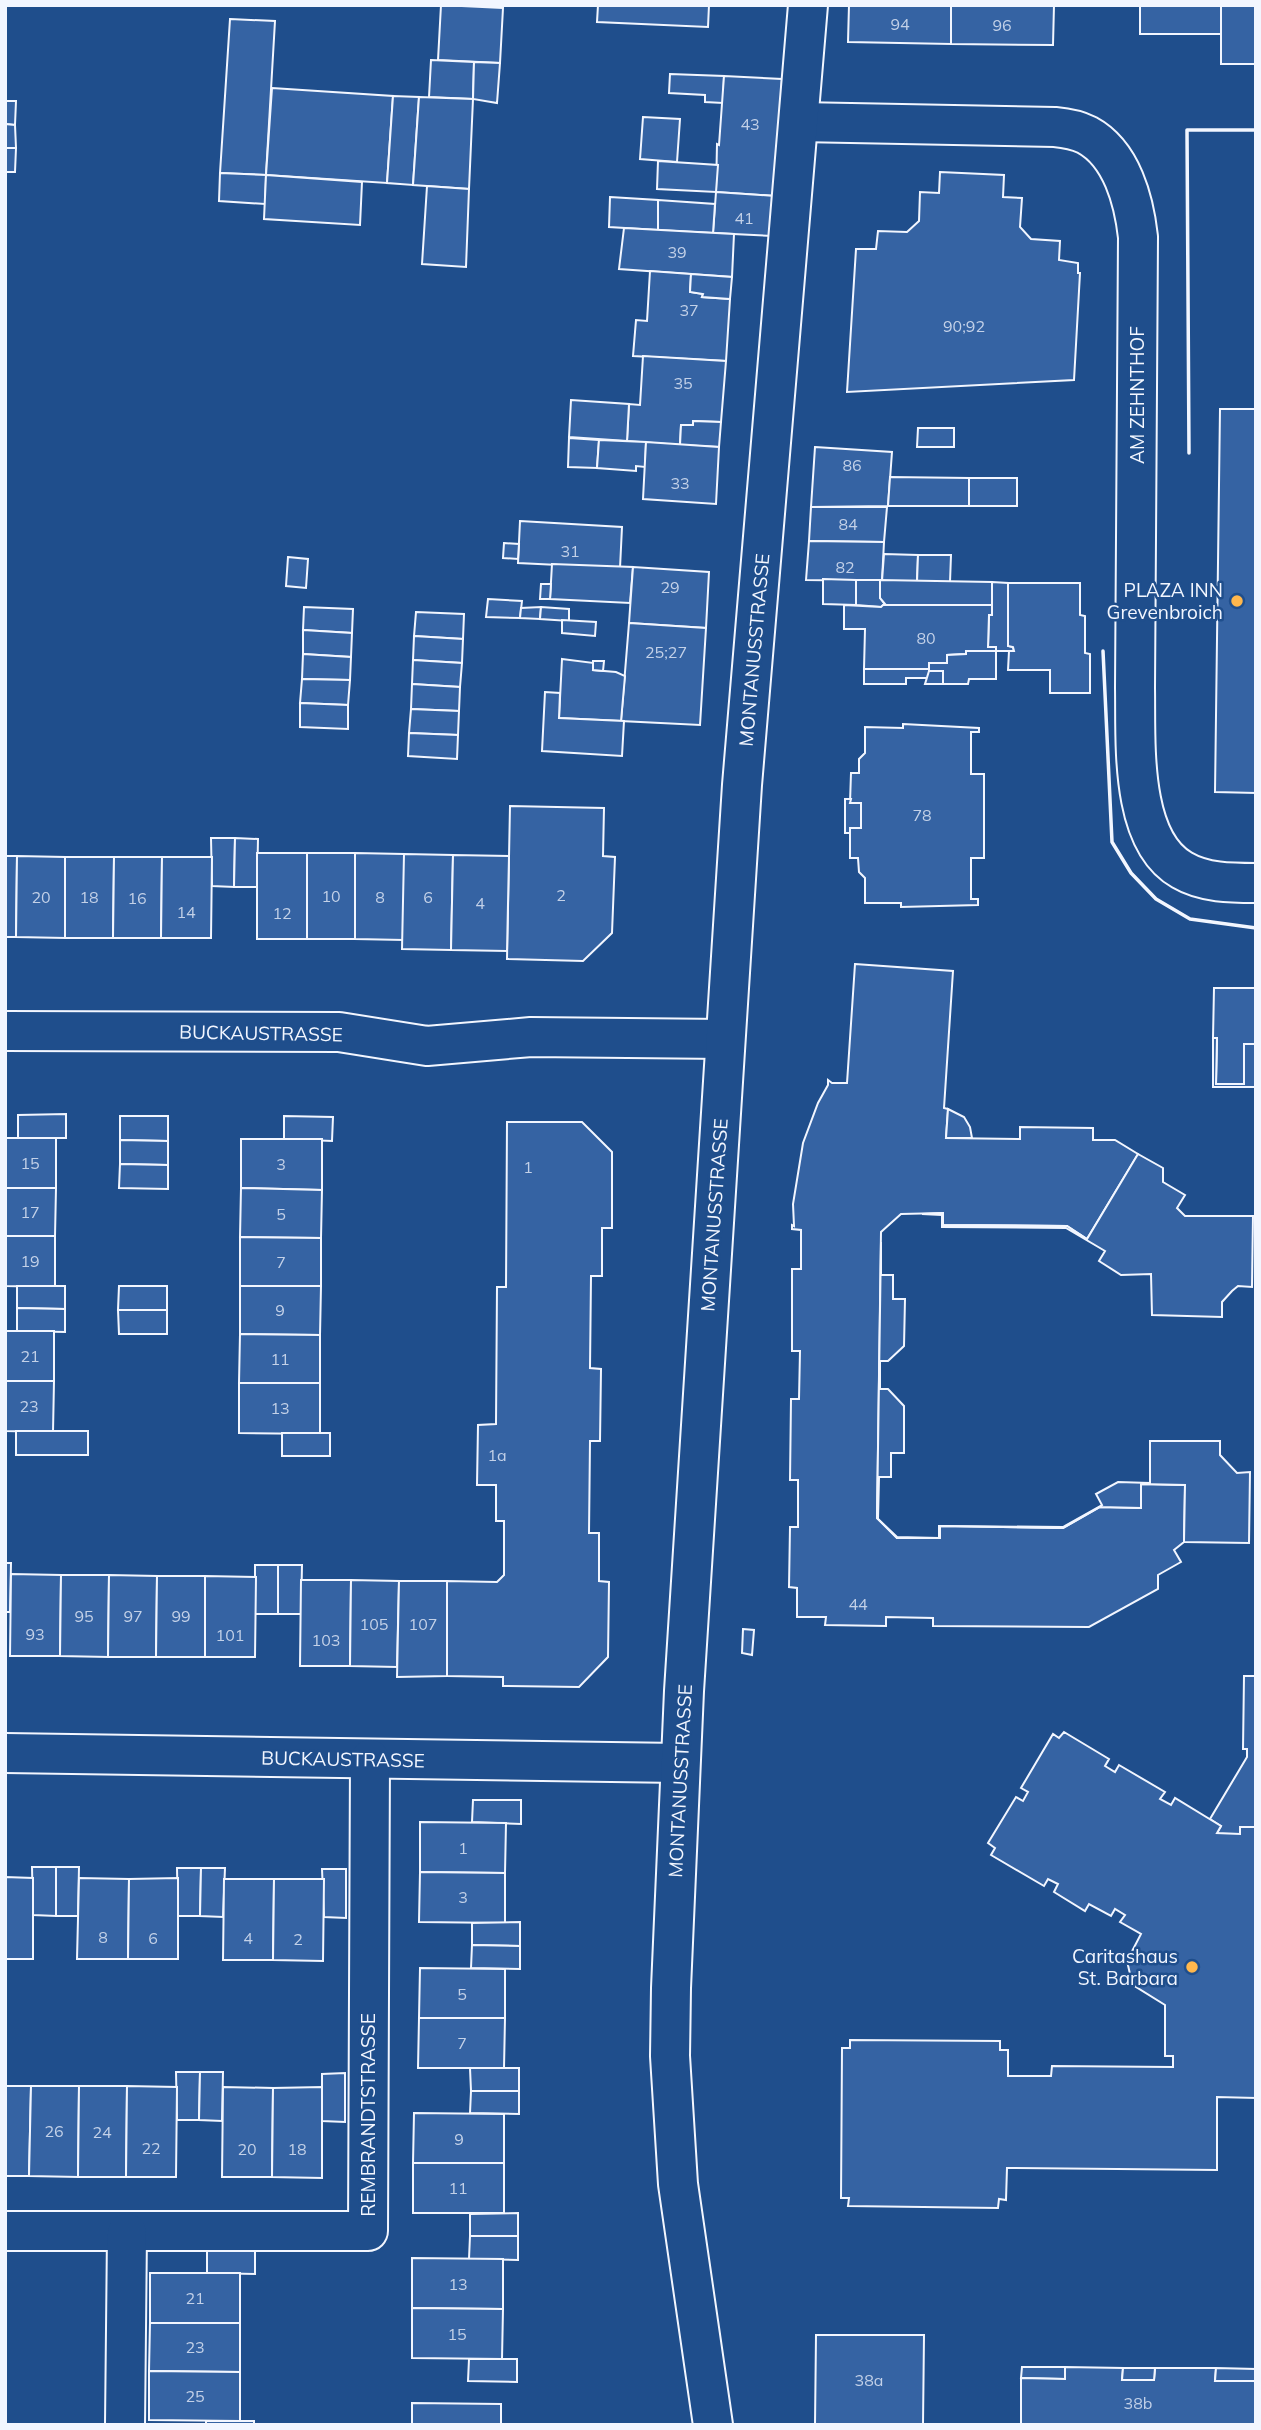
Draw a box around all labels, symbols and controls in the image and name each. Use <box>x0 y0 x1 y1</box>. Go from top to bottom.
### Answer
house number: 94 <box>890 14 910 34</box>
house number: 96 <box>992 15 1012 35</box>
house number: 43 <box>740 114 760 134</box>
house number: 41 <box>734 208 754 228</box>
house number: 39 <box>667 242 687 262</box>
house number: 37 <box>679 300 699 320</box>
house number: 90;92 <box>943 316 985 336</box>
street label: AM ZEHNTHOF <box>1125 326 1149 464</box>
house number: 35 <box>673 373 693 393</box>
house number: 86 <box>842 455 862 475</box>
house number: 33 <box>670 473 690 493</box>
house number: 84 <box>838 514 858 534</box>
house number: 31 <box>560 541 580 561</box>
street label: MONTANUSSTRASSE <box>734 552 774 748</box>
house number: 82 <box>835 557 855 577</box>
house number: 29 <box>660 577 680 597</box>
place label: PLAZA INN Grevenbroich <box>1107 578 1223 624</box>
marker: PLAZA INN Grevenbroich <box>1229 593 1245 609</box>
house number: 80 <box>916 628 936 648</box>
house number: 25;27 <box>645 642 687 662</box>
house number: 78 <box>912 805 932 825</box>
house number: 2 <box>556 885 566 905</box>
house number: 10 <box>321 886 341 906</box>
house number: 20 <box>31 887 51 907</box>
house number: 18 <box>79 887 99 907</box>
house number: 8 <box>375 887 385 907</box>
house number: 6 <box>423 887 433 907</box>
house number: 16 <box>127 888 147 908</box>
house number: 4 <box>475 893 485 913</box>
house number: 14 <box>176 902 196 922</box>
house number: 12 <box>272 903 292 923</box>
street label: BUCKAUSTRASSE <box>179 1020 343 1046</box>
street label: MONTANUSSTRASSE <box>695 1118 733 1312</box>
house number: 15 <box>20 1153 40 1173</box>
house number: 3 <box>276 1154 286 1174</box>
house number: 1 <box>523 1157 533 1177</box>
house number: 17 <box>20 1202 40 1222</box>
house number: 5 <box>276 1204 286 1224</box>
house number: 19 <box>20 1251 40 1271</box>
house number: 7 <box>276 1252 286 1272</box>
house number: 9 <box>275 1300 285 1320</box>
house number: 21 <box>20 1346 40 1366</box>
house number: 11 <box>270 1349 290 1369</box>
house number: 23 <box>19 1396 39 1416</box>
house number: 13 <box>270 1398 290 1418</box>
house number: 1a <box>487 1445 507 1465</box>
house number: 44 <box>848 1594 868 1614</box>
house number: 95 <box>74 1606 94 1626</box>
house number: 97 <box>123 1606 143 1626</box>
house number: 99 <box>171 1606 191 1626</box>
house number: 105 <box>360 1614 388 1634</box>
house number: 107 <box>409 1614 437 1634</box>
house number: 93 <box>25 1624 45 1644</box>
house number: 101 <box>216 1625 244 1645</box>
house number: 103 <box>312 1630 340 1650</box>
street label: MONTANUSSTRASSE <box>663 1684 697 1878</box>
street label: BUCKAUSTRASSE <box>261 1746 425 1772</box>
house number: 1 <box>458 1838 468 1858</box>
house number: 3 <box>458 1887 468 1907</box>
house number: 8 <box>98 1927 108 1947</box>
house number: 6 <box>148 1928 158 1948</box>
house number: 4 <box>243 1928 253 1948</box>
house number: 2 <box>293 1929 303 1949</box>
place label: Caritashaus St. Barbara <box>1072 1944 1178 1990</box>
marker: Caritashaus St. Barbara <box>1184 1959 1200 1975</box>
house number: 5 <box>457 1984 467 2004</box>
street label: REMBRANDTSTRASSE <box>356 2013 380 2217</box>
house number: 7 <box>457 2033 467 2053</box>
house number: 26 <box>44 2121 64 2141</box>
house number: 24 <box>92 2122 112 2142</box>
house number: 9 <box>454 2129 464 2149</box>
house number: 22 <box>141 2138 161 2158</box>
house number: 20 <box>237 2139 257 2159</box>
house number: 18 <box>287 2139 307 2159</box>
house number: 11 <box>448 2178 468 2198</box>
house number: 13 <box>448 2274 468 2294</box>
house number: 21 <box>185 2288 205 2308</box>
house number: 15 <box>447 2324 467 2344</box>
house number: 23 <box>185 2337 205 2357</box>
house number: 38a <box>855 2370 883 2390</box>
house number: 25 <box>185 2386 205 2406</box>
house number: 38b <box>1124 2393 1152 2413</box>

